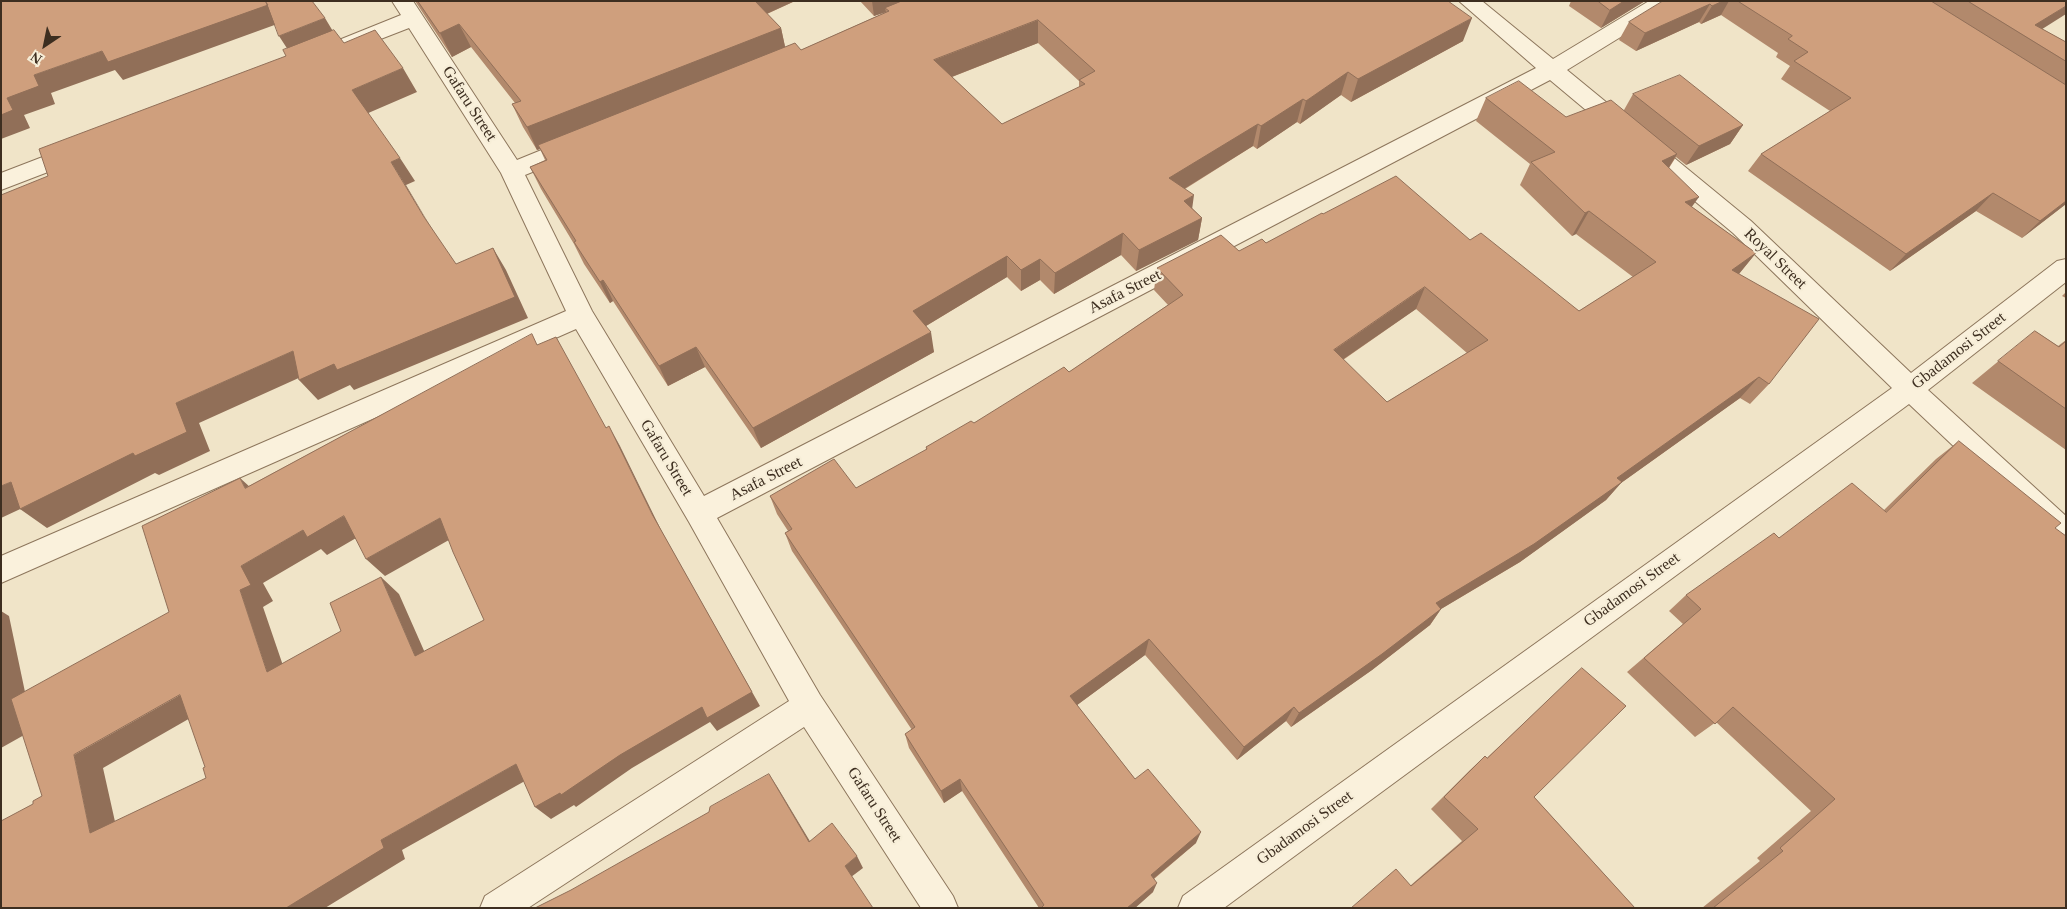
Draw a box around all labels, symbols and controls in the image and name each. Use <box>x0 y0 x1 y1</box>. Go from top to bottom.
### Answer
north arrow <box>20 20 70 70</box>
text: N <box>28 49 45 67</box>
street label: Gafaru Street <box>438 63 500 145</box>
street label: Royal Street <box>1740 224 1810 294</box>
street label: Asafa Street <box>1086 266 1164 318</box>
street label: Gbadamosi Street <box>1908 308 2010 394</box>
street label: Gafaru Street <box>636 416 696 500</box>
street label: Asafa Street <box>727 453 805 505</box>
street label: Gbadamosi Street <box>1580 549 1684 631</box>
street label: Gafaru Street <box>843 764 905 846</box>
street label: Gbadamosi Street <box>1253 787 1357 869</box>

